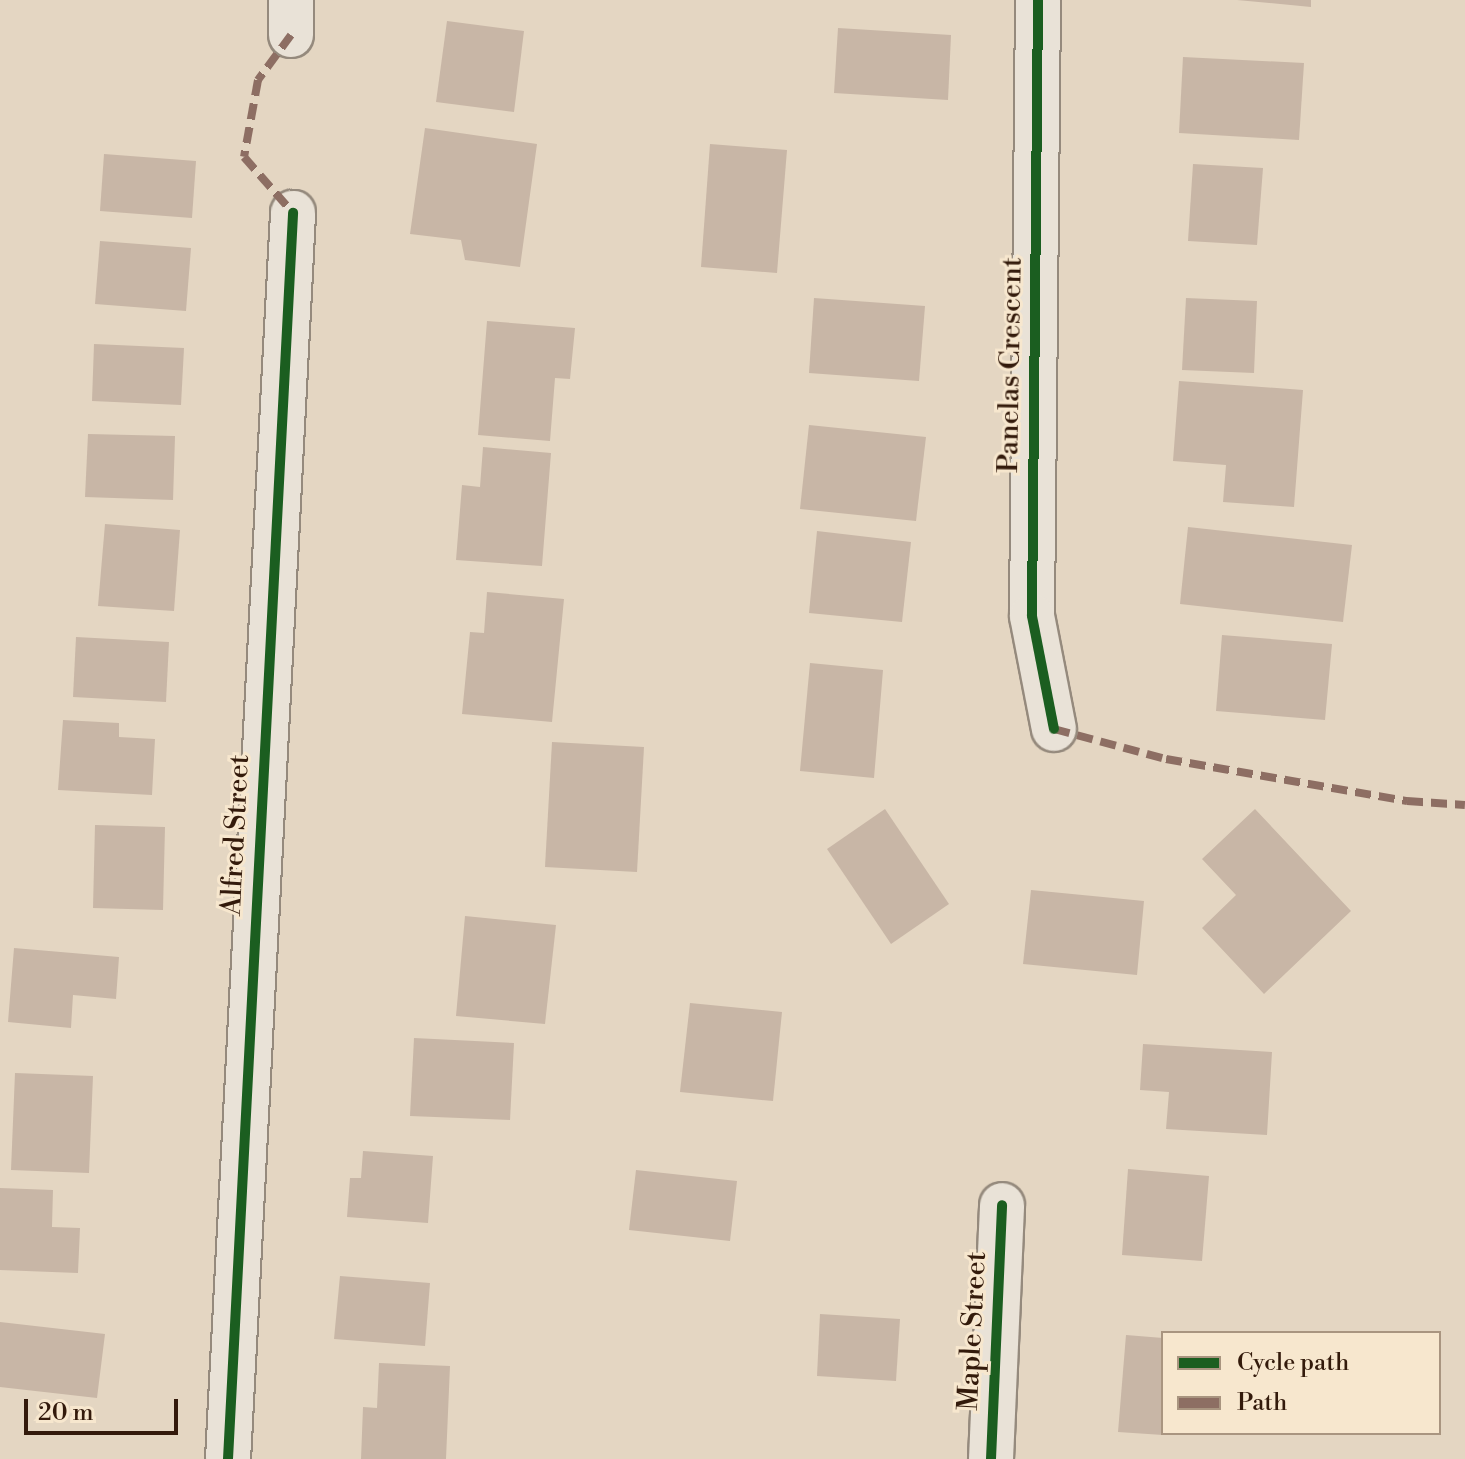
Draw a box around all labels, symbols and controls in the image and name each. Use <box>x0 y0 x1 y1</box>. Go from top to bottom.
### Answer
street label: Panelas Crescent <box>992 257 1030 473</box>
street label: Alfred Street <box>215 754 257 916</box>
street label: Maple Street <box>952 1251 994 1411</box>
legend <box>1161 1331 1441 1435</box>
text: Cycle path <box>1237 1348 1349 1378</box>
scale bar <box>28 1383 182 1433</box>
text: Path <box>1237 1388 1287 1418</box>
text: 20 m <box>38 1398 94 1428</box>

